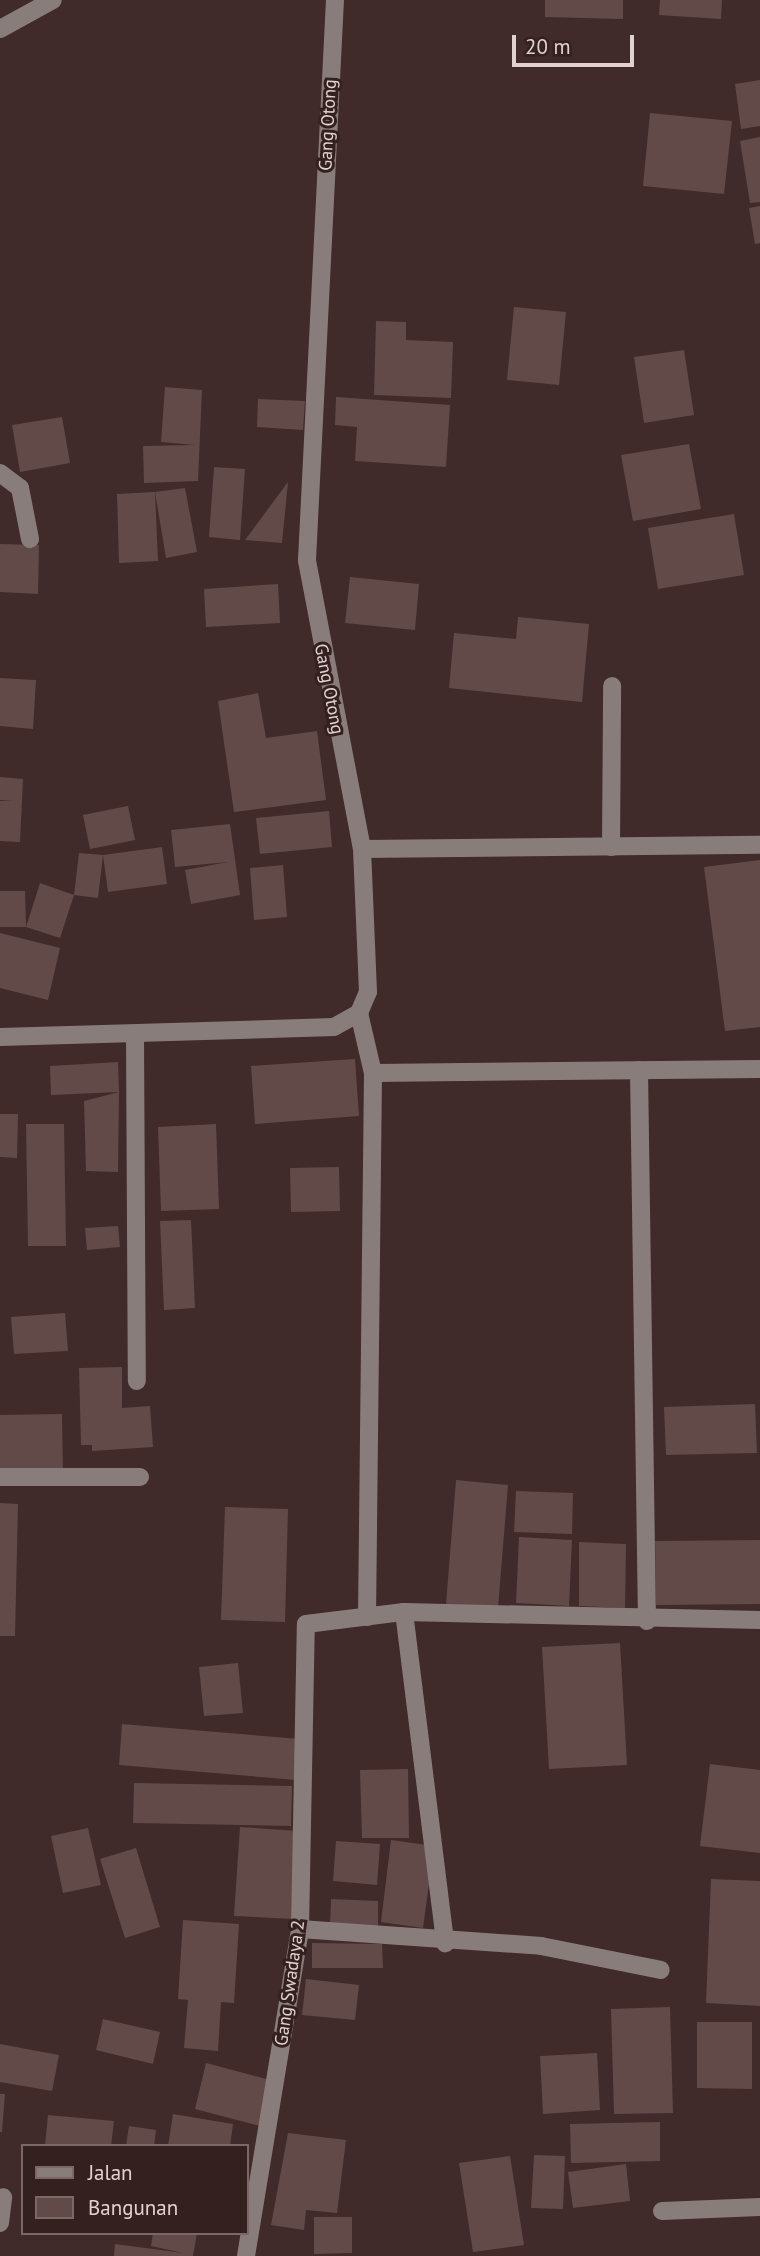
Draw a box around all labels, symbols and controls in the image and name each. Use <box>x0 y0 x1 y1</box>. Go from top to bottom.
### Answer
scale bar <box>515 21 638 65</box>
text: 20 m <box>525 33 571 60</box>
street label: Gang Otong <box>315 79 341 171</box>
street label: Gang Otong <box>310 642 348 736</box>
street label: Gang Swadaya 2 <box>271 1919 309 2047</box>
legend <box>21 2144 248 2235</box>
text: Jalan <box>88 2159 133 2186</box>
text: Bangunan <box>88 2194 178 2221</box>

